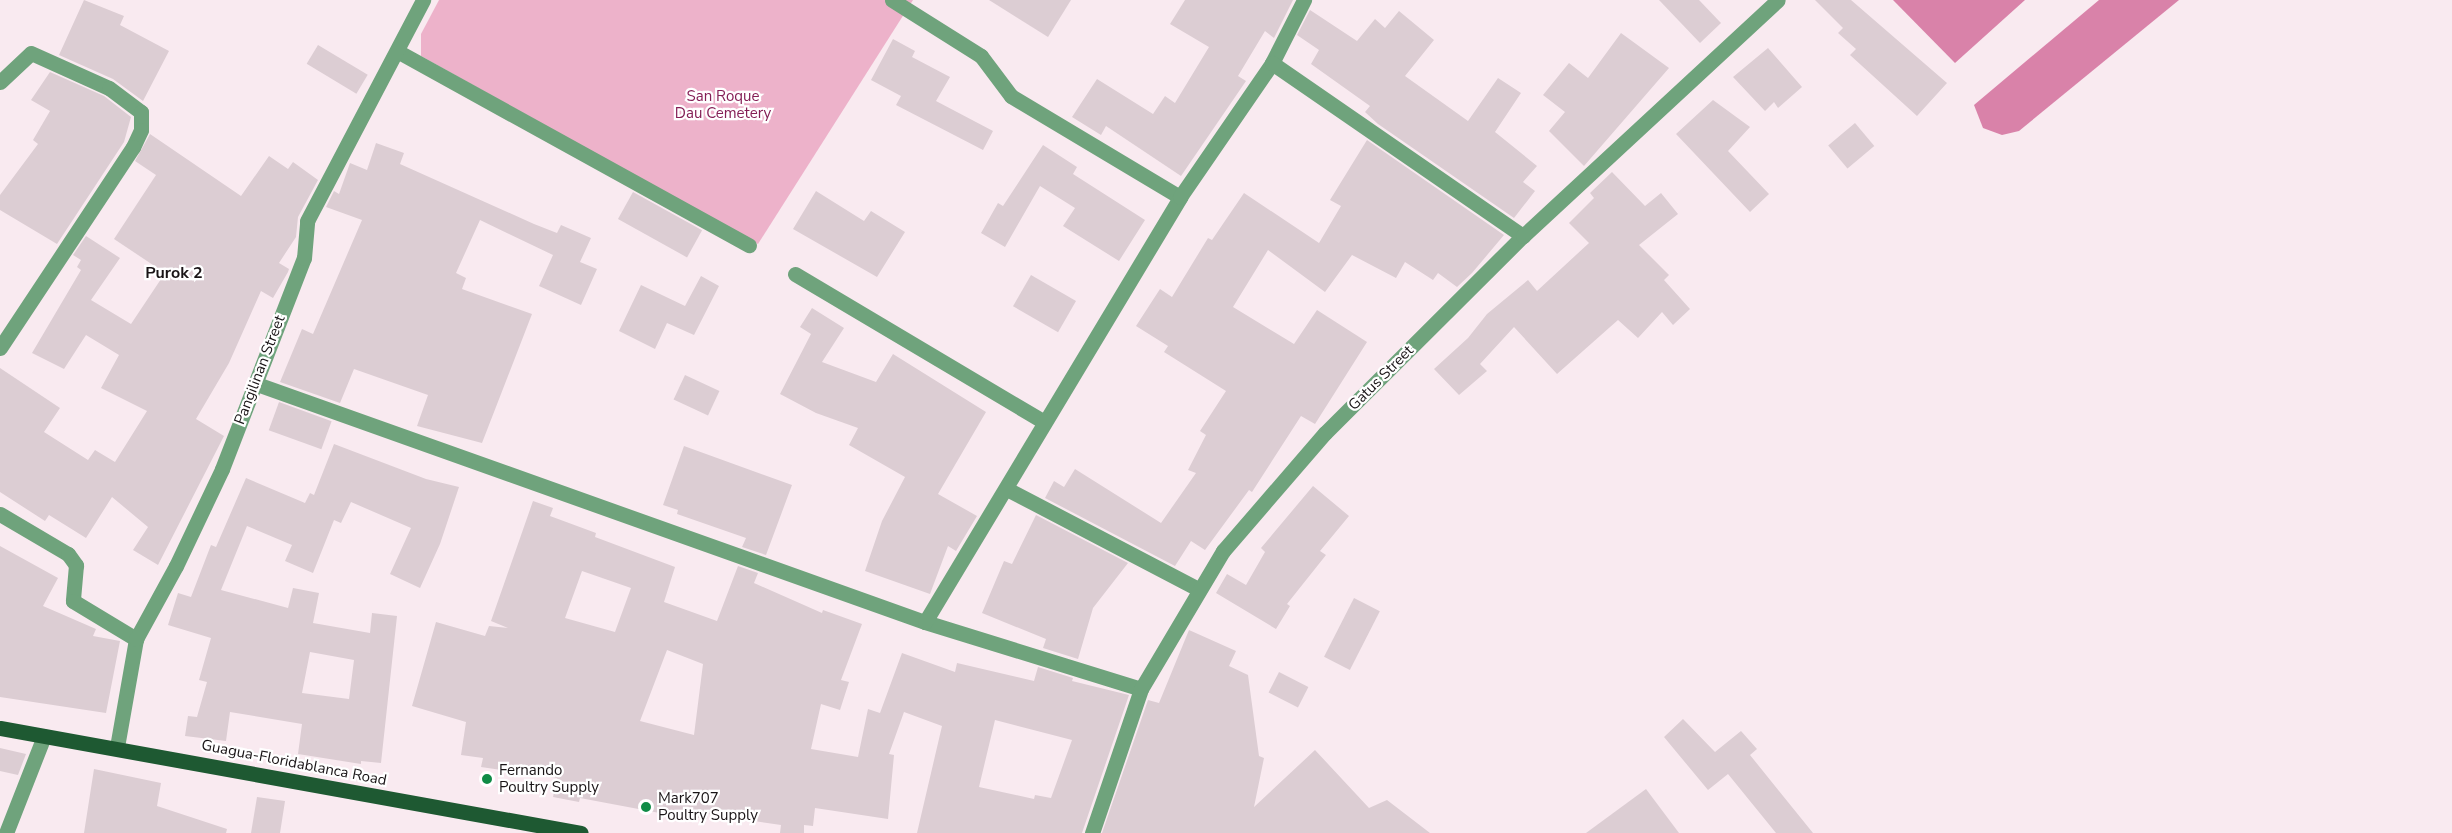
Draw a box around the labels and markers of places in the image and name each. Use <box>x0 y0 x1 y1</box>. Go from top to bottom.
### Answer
place label: Fernando Poultry Supply <box>499 761 599 796</box>
marker: Fernando Poultry Supply <box>480 772 494 786</box>
place label: Mark707 Poultry Supply <box>658 789 758 824</box>
marker: Mark707 Poultry Supply <box>639 800 653 814</box>

